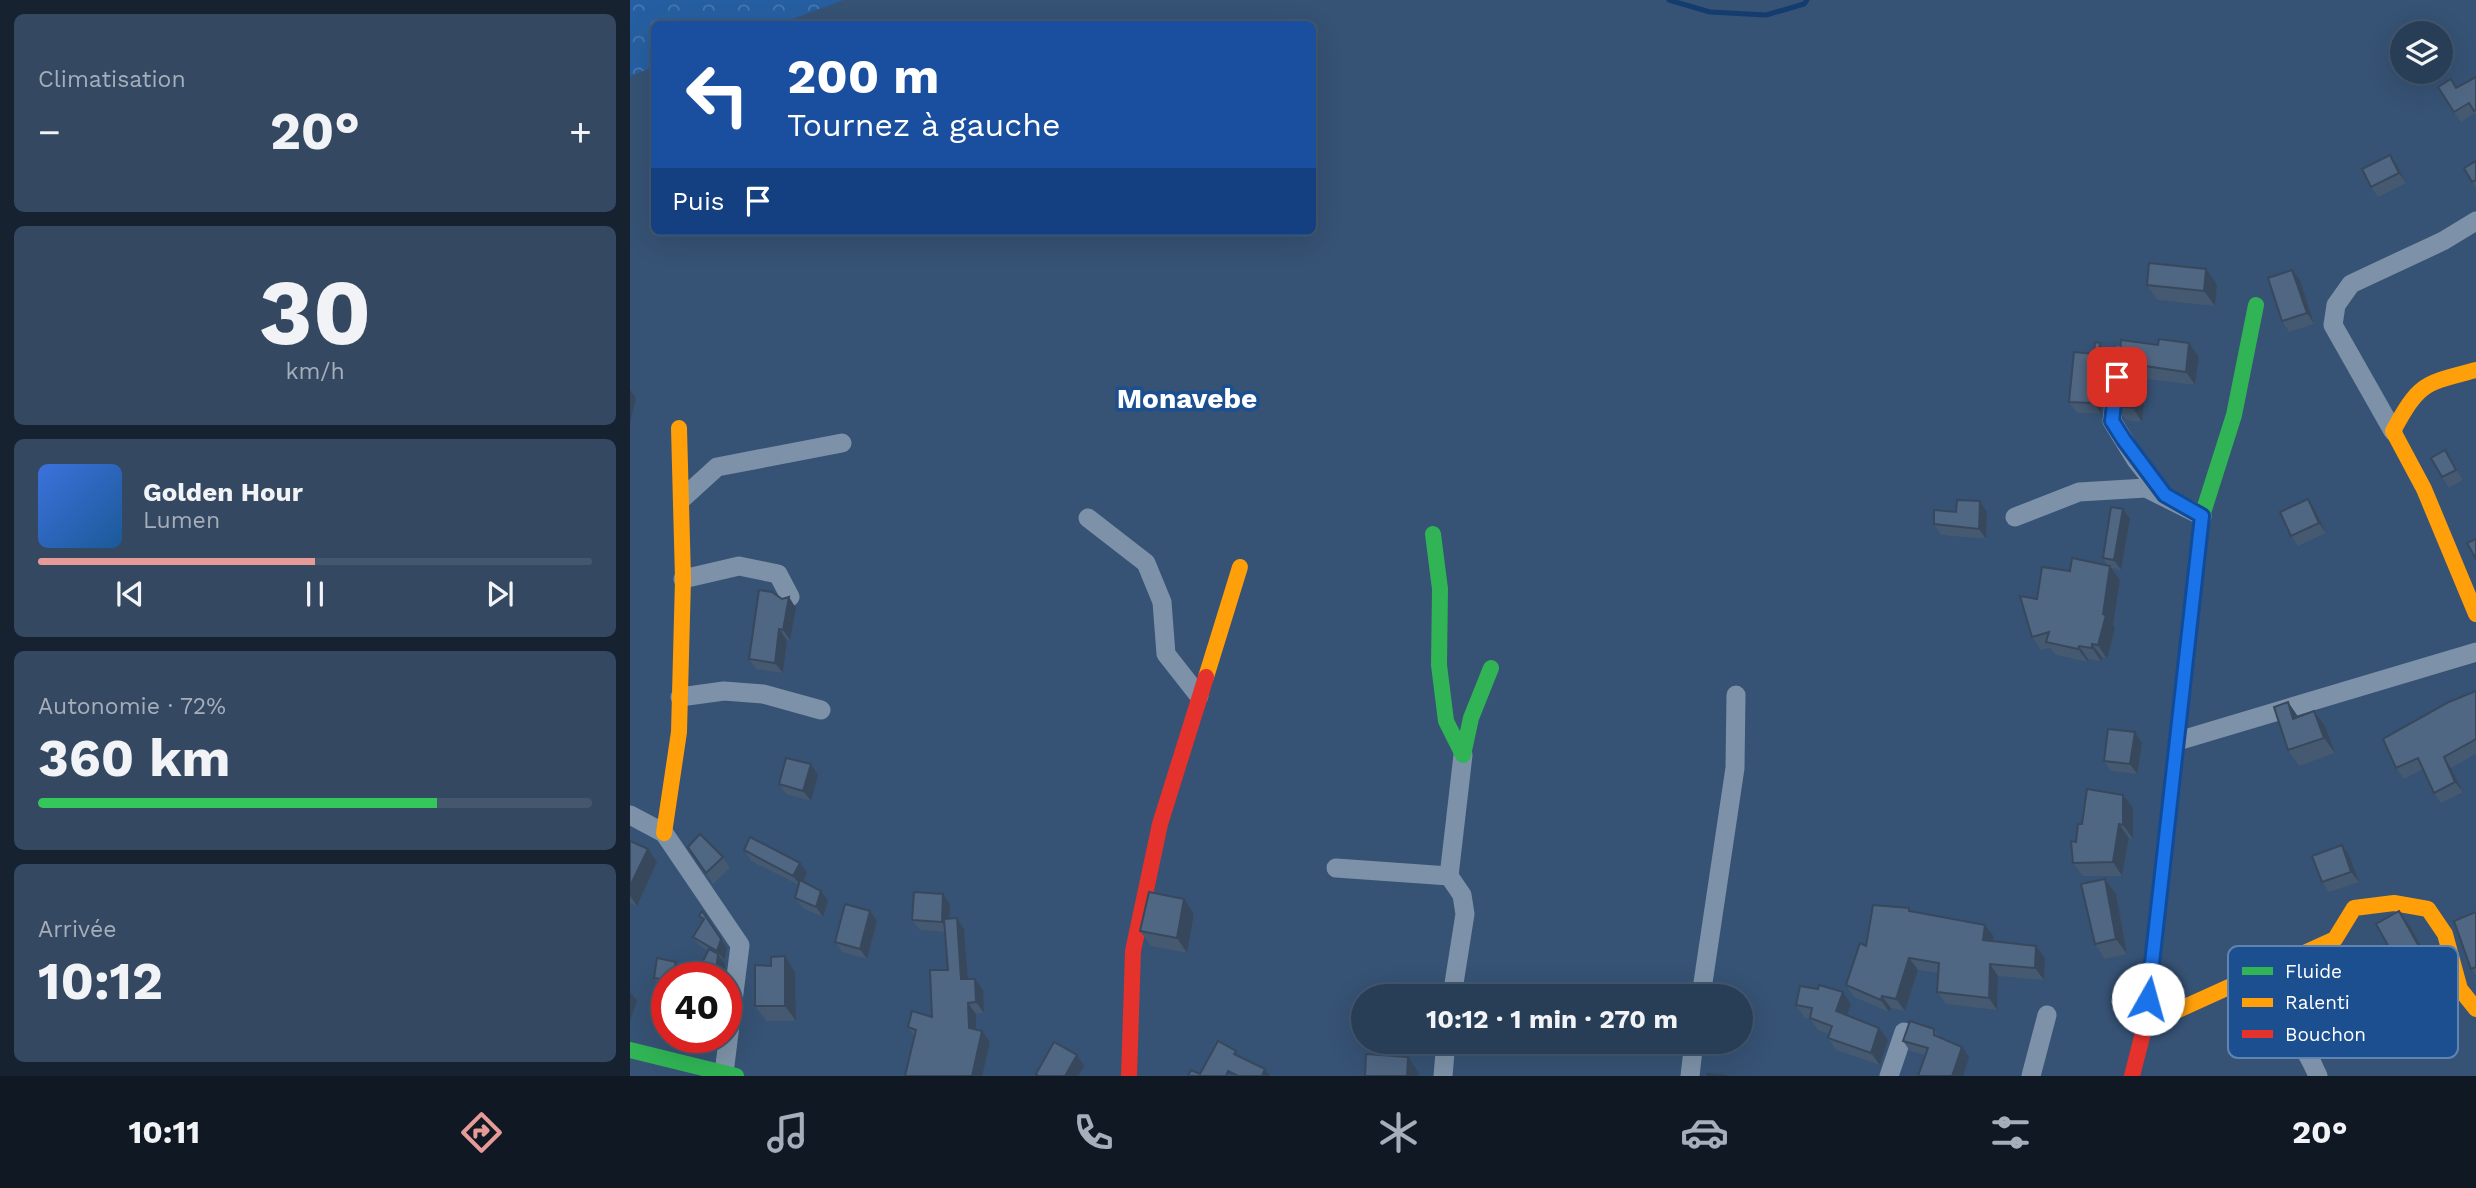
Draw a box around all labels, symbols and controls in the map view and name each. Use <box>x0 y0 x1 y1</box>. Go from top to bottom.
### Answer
map controls <box>2390 21 2453 84</box>
button: layers <box>2390 21 2453 84</box>
text: 200 m <box>787 47 939 105</box>
icon: left <box>672 49 763 140</box>
text: Climatisation <box>38 66 186 93</box>
text: 20° <box>270 101 360 162</box>
text: Tournez à gauche <box>787 106 1060 144</box>
text: − <box>38 110 61 154</box>
text: + <box>569 110 592 154</box>
icon: arrive <box>739 182 777 220</box>
text: Puis <box>672 186 725 216</box>
text: 30 <box>259 259 371 366</box>
pin <box>2087 347 2147 407</box>
text: km/h <box>285 358 345 385</box>
icon: arrive <box>2098 358 2136 396</box>
district label: Monavebe <box>1117 382 1257 415</box>
text: Golden Hour <box>143 477 303 507</box>
text: Lumen <box>143 507 220 534</box>
icon: previous <box>111 575 149 613</box>
icon: pause <box>296 575 334 613</box>
icon: next <box>481 575 519 613</box>
text: Autonomie · 72% <box>38 693 226 720</box>
text: 360 km <box>38 728 231 789</box>
text: Arrivée <box>38 916 117 943</box>
legend <box>2228 946 2458 1058</box>
text: 10:12 <box>38 951 163 1012</box>
text: Fluide <box>2285 960 2342 983</box>
speed limit sign: 40 <box>651 962 742 1053</box>
position arrow <box>2111 962 2185 1036</box>
text: Ralenti <box>2285 991 2350 1014</box>
text: 10:12 · 1 min · 270 m <box>1426 1004 1678 1034</box>
text: Bouchon <box>2285 1023 2366 1046</box>
icon: directions <box>457 1108 506 1157</box>
icon: music <box>763 1108 812 1157</box>
icon: phone <box>1069 1108 1118 1157</box>
icon: climate <box>1374 1108 1423 1157</box>
icon: car <box>1680 1108 1729 1157</box>
icon: filters <box>1986 1108 2035 1157</box>
text: 10:11 <box>128 1113 200 1151</box>
text: 20° <box>2292 1113 2348 1151</box>

